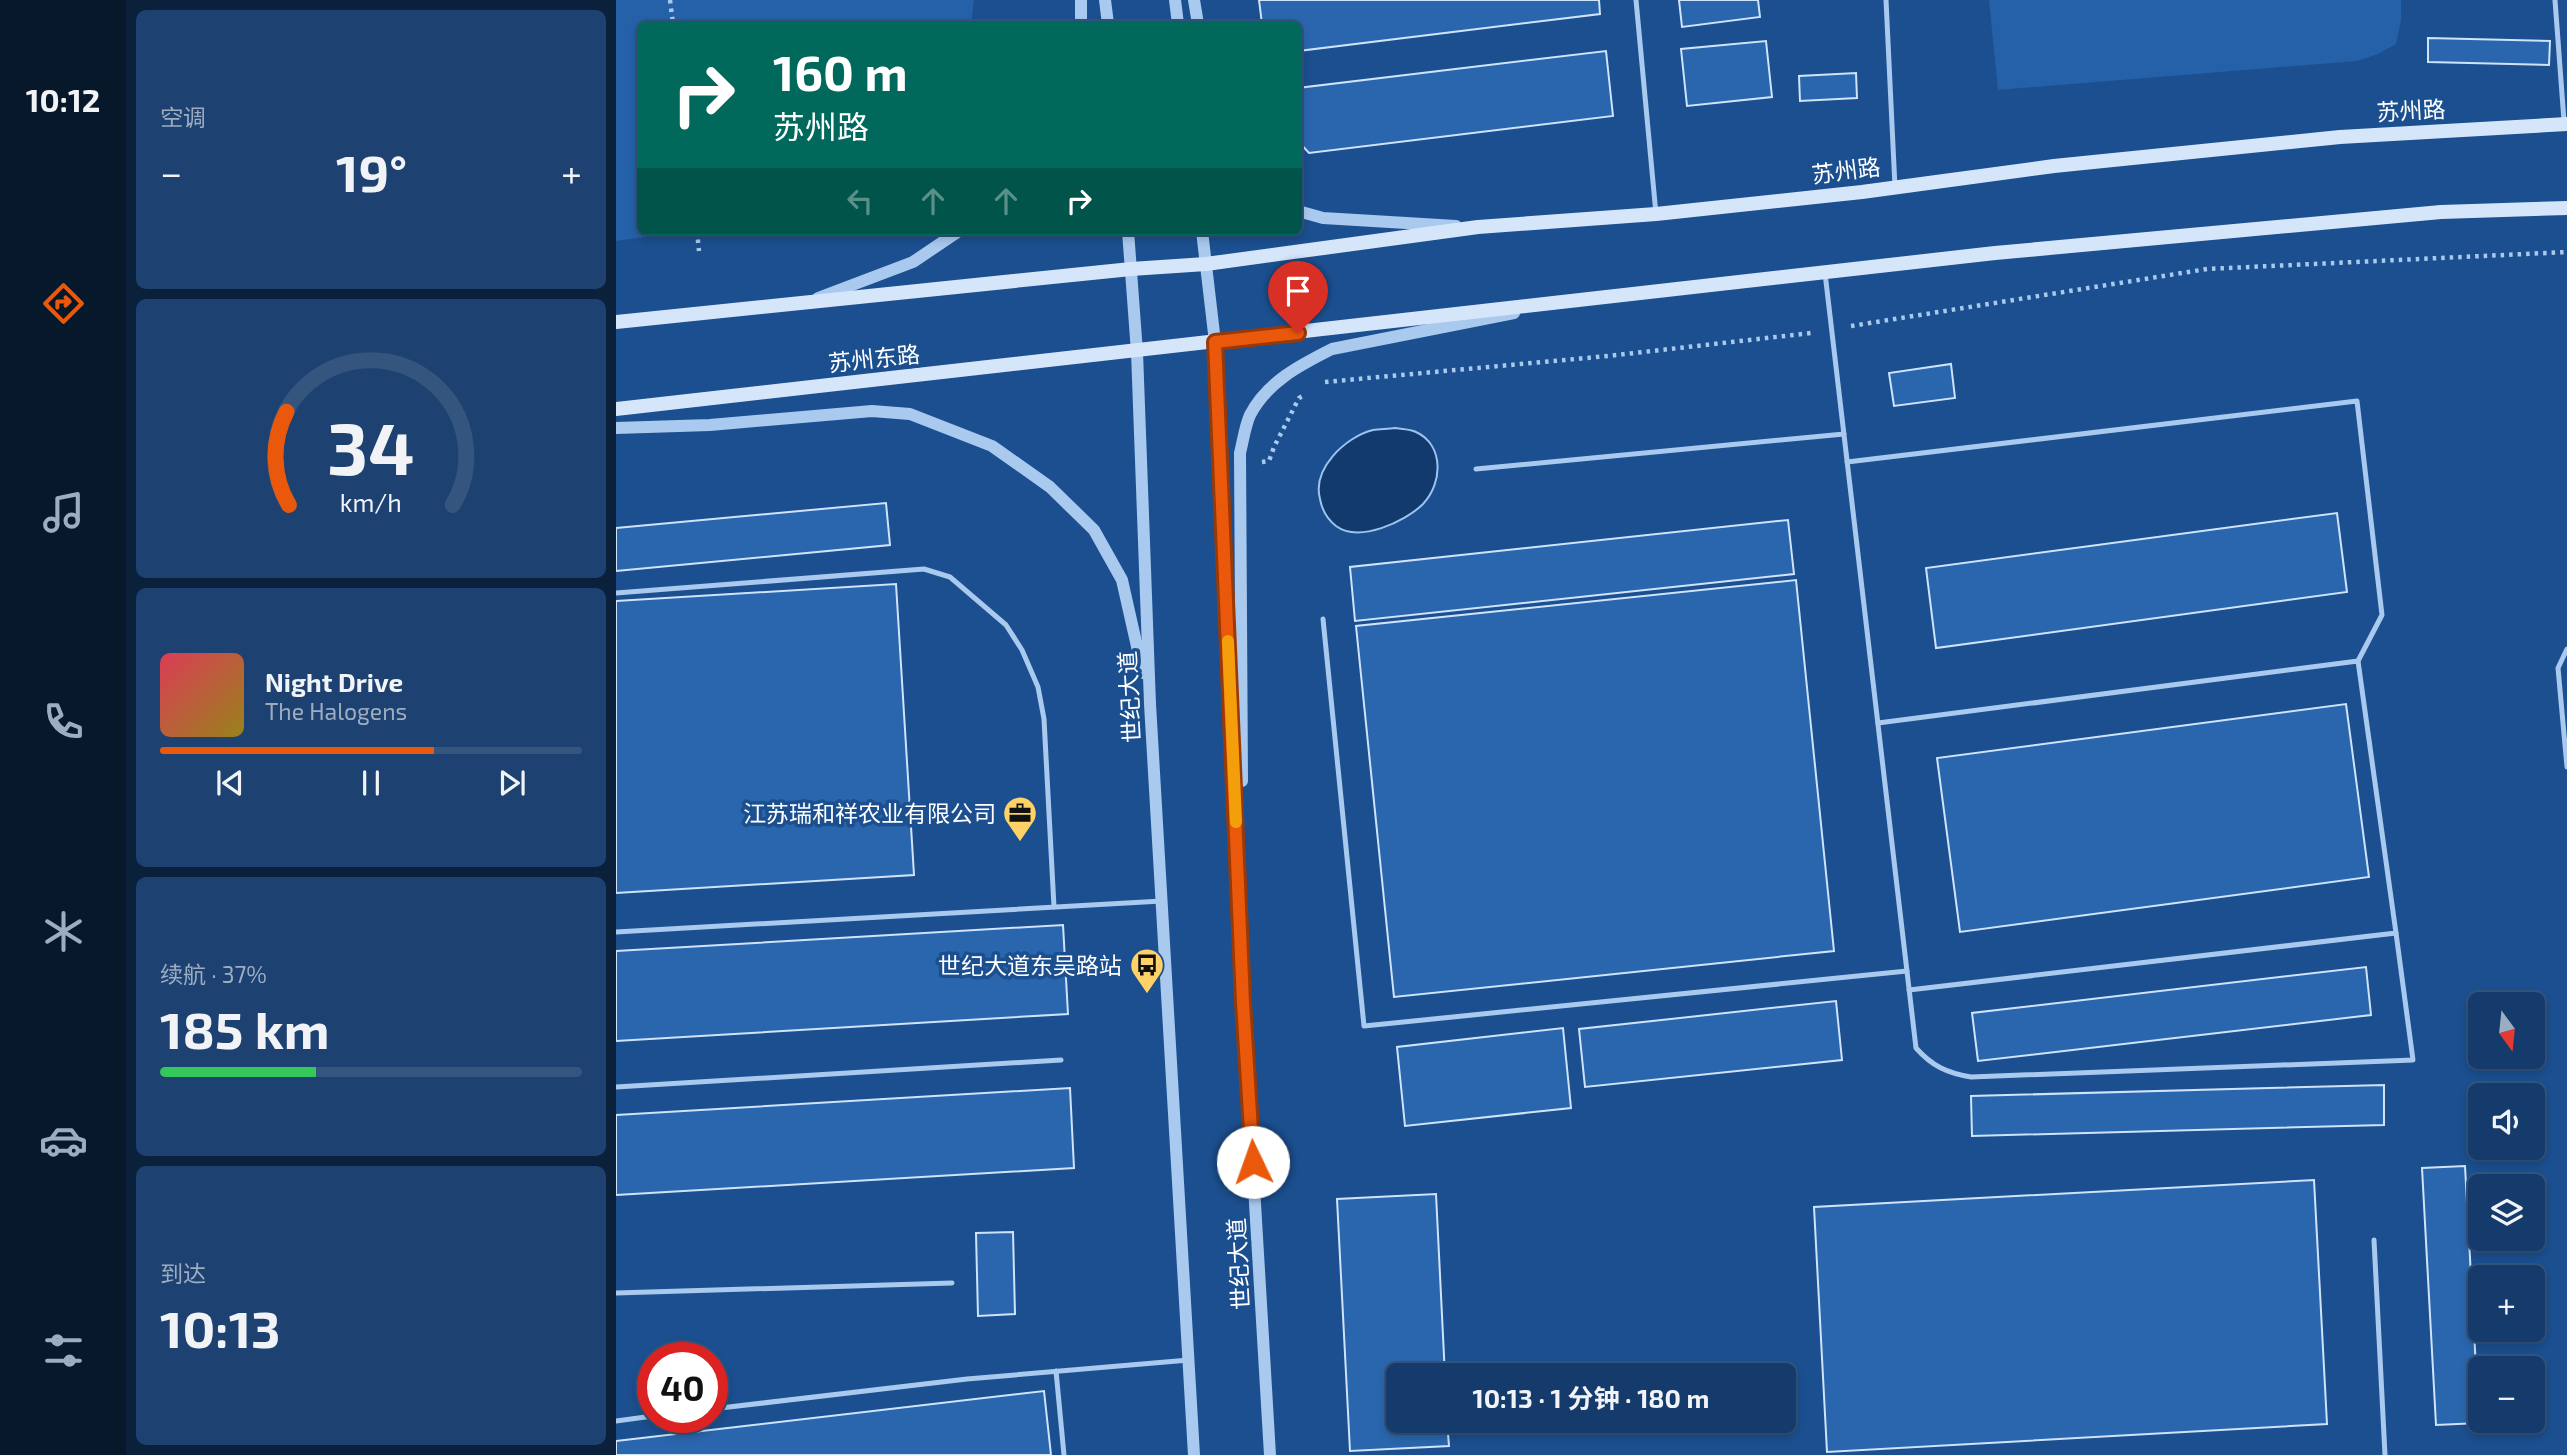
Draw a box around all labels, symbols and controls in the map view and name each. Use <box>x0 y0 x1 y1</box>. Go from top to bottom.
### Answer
text: 160 m <box>773 42 908 101</box>
icon: right <box>658 49 749 140</box>
text: 10:12 <box>26 80 100 118</box>
street label: 苏州路 <box>2376 94 2446 126</box>
text: 空调 <box>160 103 206 131</box>
text: 苏州路 <box>773 107 869 145</box>
text: 19° <box>336 140 407 202</box>
text: − <box>160 149 182 195</box>
text: + <box>561 149 582 195</box>
street label: 苏州路 <box>1810 152 1882 188</box>
icon: left <box>841 182 879 220</box>
icon: ahead <box>914 182 952 220</box>
icon: ahead <box>987 182 1025 220</box>
icon: right <box>1060 182 1098 220</box>
pin <box>1268 261 1328 333</box>
icon: arrive <box>1279 272 1317 310</box>
icon: directions <box>39 279 88 328</box>
street label: 苏州东路 <box>827 339 921 377</box>
text: 34 <box>327 402 415 490</box>
text: km/h <box>340 486 402 516</box>
icon: music <box>39 488 88 537</box>
street label: 世纪大道 <box>1113 650 1145 744</box>
text: Night Drive <box>265 666 403 697</box>
icon: phone <box>39 697 88 746</box>
text: The Halogens <box>265 697 407 725</box>
icon: previous <box>211 764 249 802</box>
icon: pause <box>352 764 390 802</box>
icon: next <box>493 764 531 802</box>
office icon: 江苏瑞和祥农业有限公司 <box>1001 794 1039 843</box>
place label: 江苏瑞和祥农业有限公司 <box>743 799 996 827</box>
icon: climate <box>39 907 88 956</box>
bus stop icon: 世纪大道东吴路站 <box>1128 946 1166 995</box>
place label: 世纪大道东吴路站 <box>938 951 1122 979</box>
text: 续航 · 37% <box>160 960 267 988</box>
north arrow <box>2468 992 2544 1069</box>
map controls <box>2468 992 2545 1433</box>
text: 185 km <box>160 997 330 1059</box>
button: sound <box>2468 1083 2545 1160</box>
icon: car <box>39 1116 88 1165</box>
position arrow <box>1216 1125 1290 1199</box>
button: layers <box>2468 1174 2545 1251</box>
street label: 世纪大道 <box>1222 1217 1254 1311</box>
text: 到达 <box>160 1259 206 1287</box>
button: + <box>2468 1265 2545 1342</box>
text: 10:13 <box>160 1296 281 1358</box>
icon: filters <box>39 1326 88 1375</box>
speed limit sign: 40 <box>637 1342 728 1433</box>
button: − <box>2468 1356 2545 1433</box>
text: 10:13 · 1 分钟 · 180 m <box>1472 1382 1710 1413</box>

